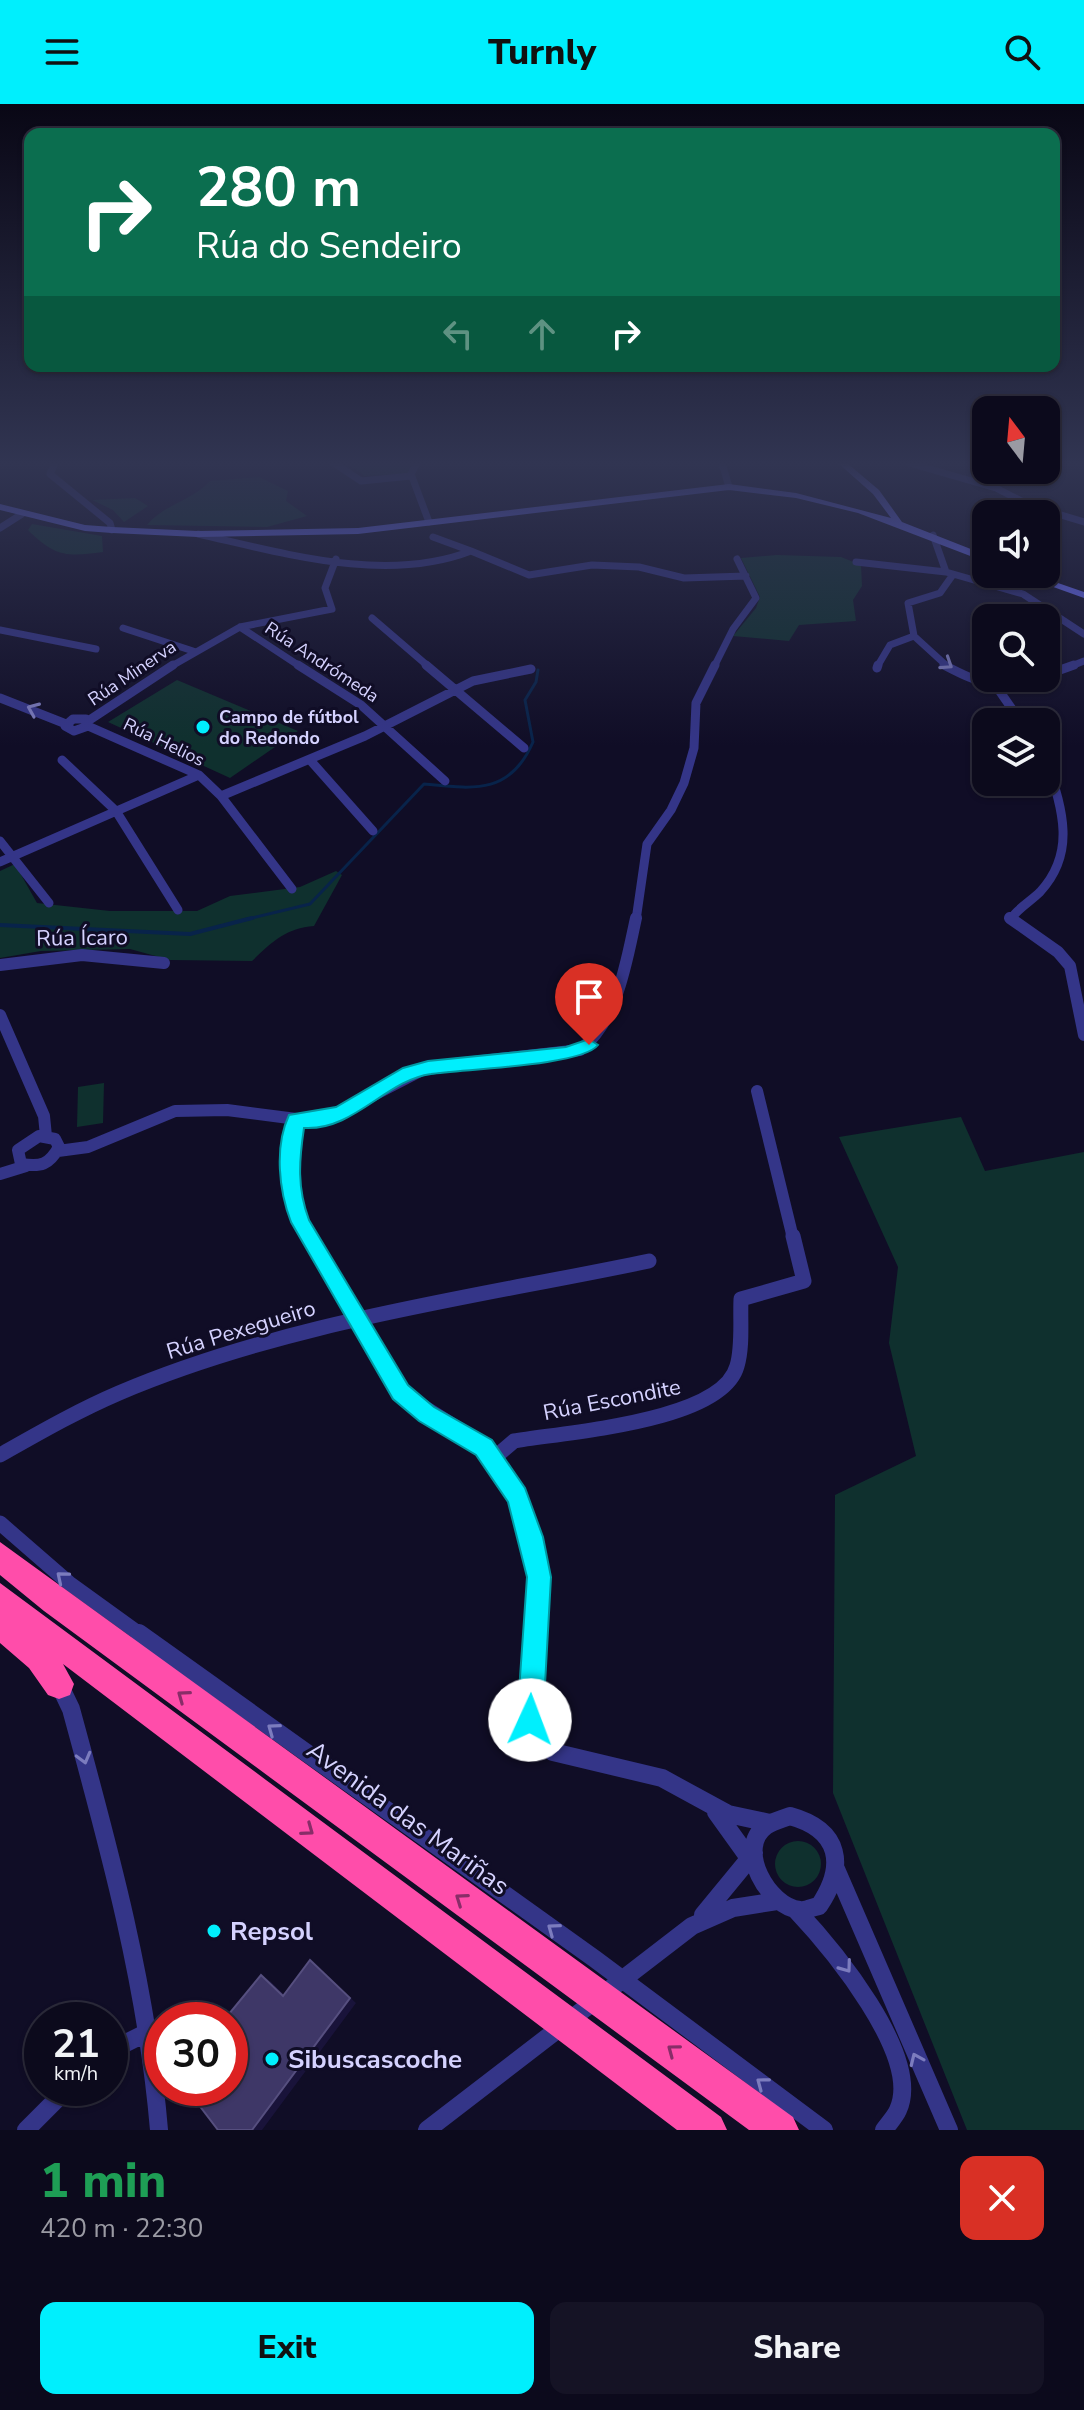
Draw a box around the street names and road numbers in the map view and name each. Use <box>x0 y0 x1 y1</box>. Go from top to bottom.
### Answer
street label: Rúa Andrómeda <box>260 616 384 708</box>
street label: Rúa Minerva <box>83 635 181 711</box>
street label: Rúa Helios <box>119 712 209 772</box>
street label: Rúa Ícaro <box>36 922 128 954</box>
street label: Rúa Pexegueiro <box>163 1293 319 1367</box>
street label: Rúa Escondite <box>541 1372 683 1428</box>
street label: Avenida das Mariñas <box>300 1733 516 1903</box>

